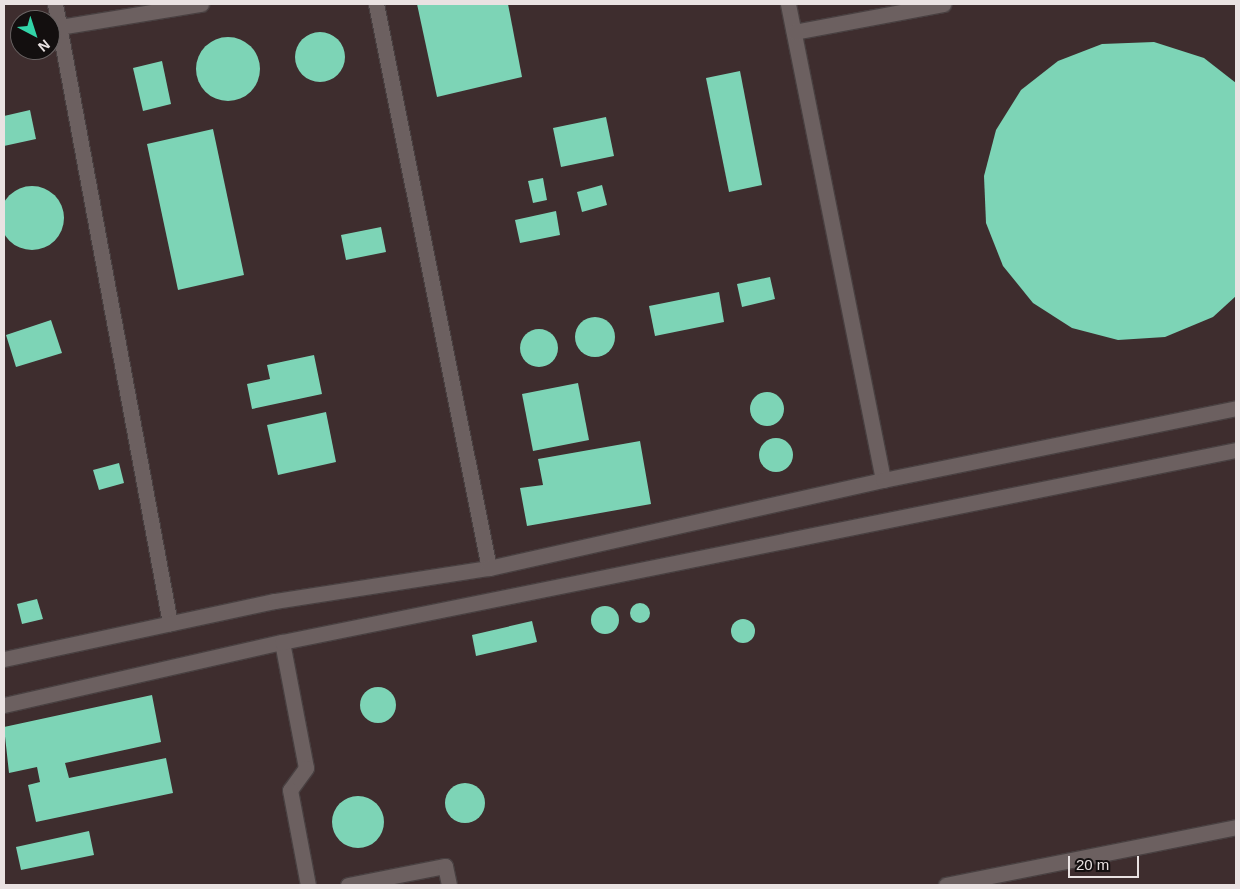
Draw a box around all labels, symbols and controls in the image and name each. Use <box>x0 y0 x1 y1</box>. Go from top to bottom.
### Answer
north arrow <box>10 10 60 60</box>
text: N <box>35 36 53 55</box>
scale bar <box>1070 846 1141 878</box>
text: 20 m <box>1076 856 1109 873</box>

